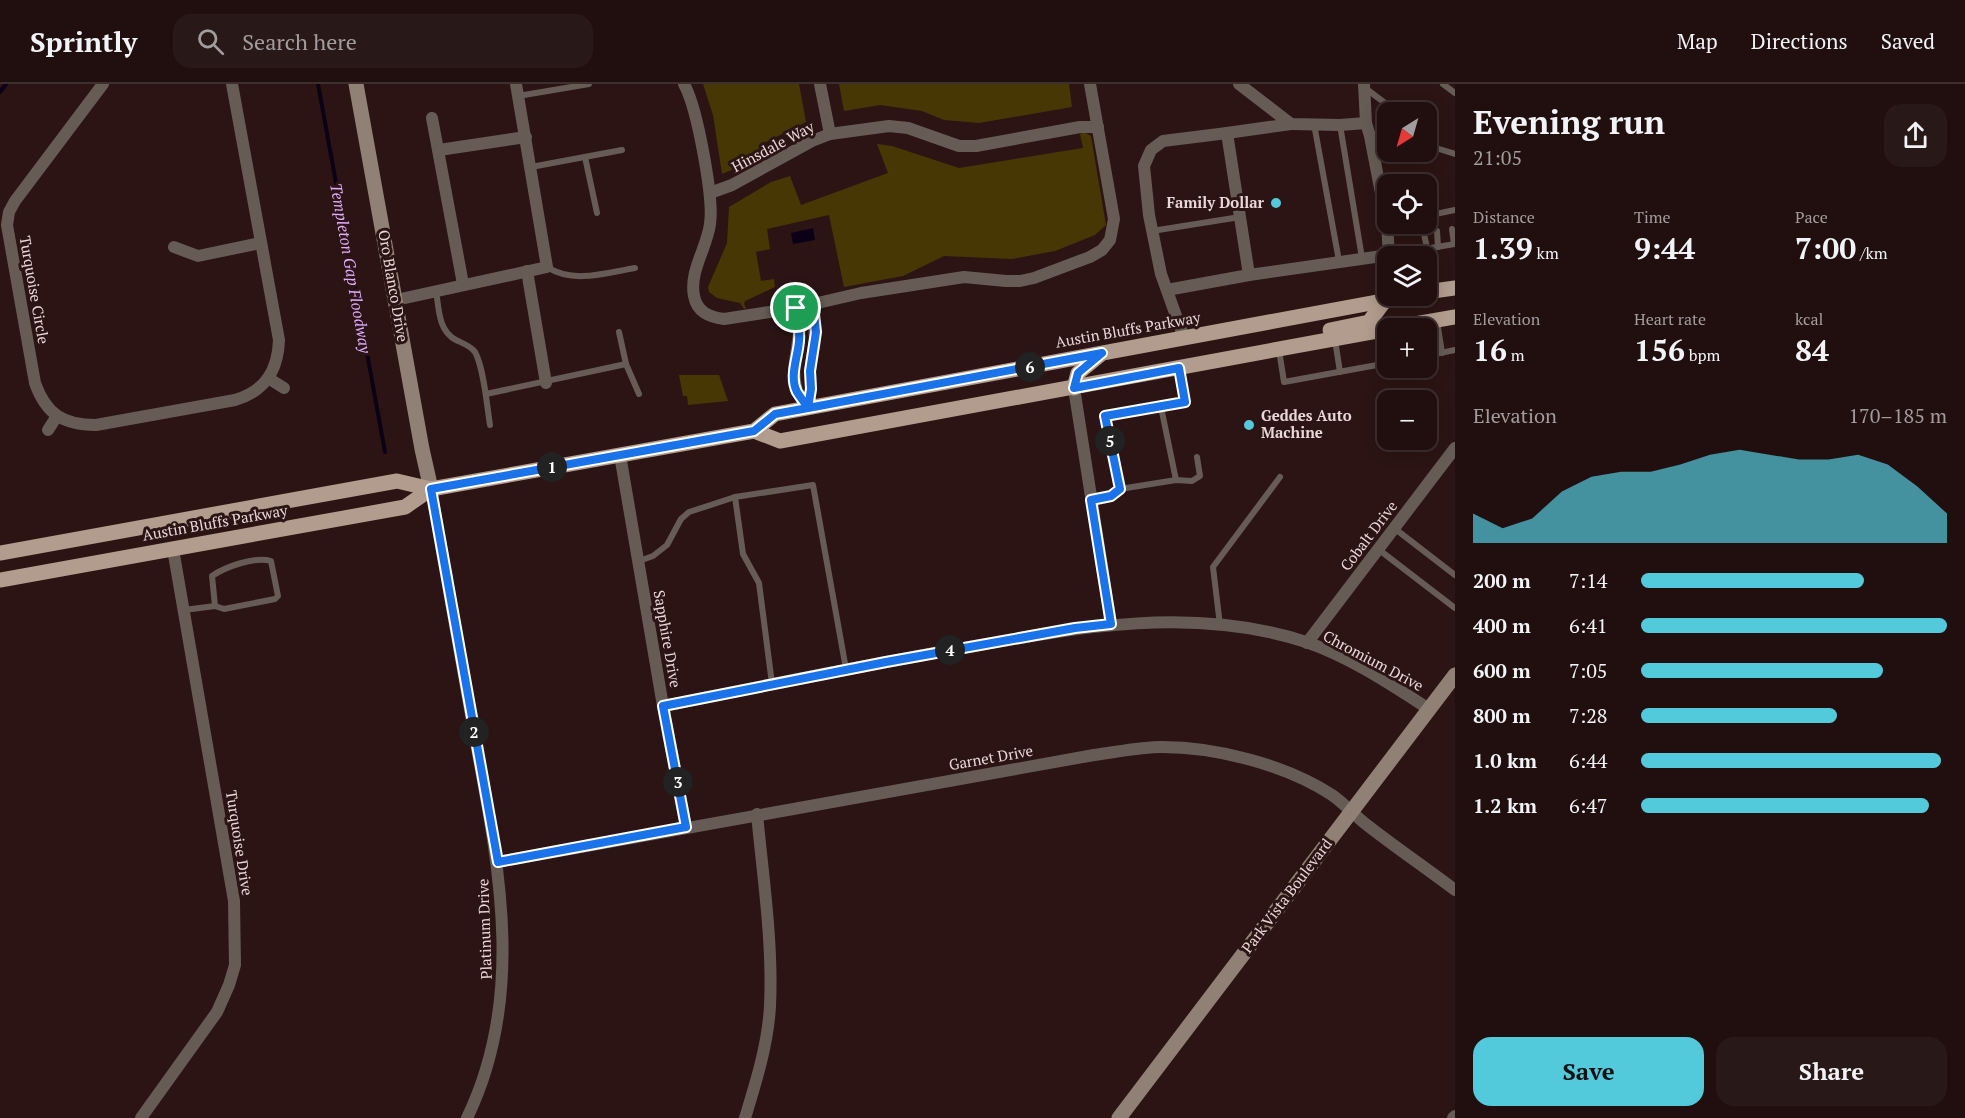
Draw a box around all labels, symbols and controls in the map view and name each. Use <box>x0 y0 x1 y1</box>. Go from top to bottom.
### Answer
search box <box>173 14 593 68</box>
text: Sprintly <box>30 23 137 60</box>
icon: search <box>194 25 227 58</box>
text: Search here <box>242 27 357 56</box>
text: Map <box>1677 27 1718 55</box>
text: Directions <box>1751 27 1848 55</box>
text: Saved <box>1881 27 1935 55</box>
text: Evening run <box>1473 100 1665 143</box>
north arrow <box>1377 102 1437 162</box>
map controls <box>1377 102 1437 450</box>
button: share <box>1884 104 1947 167</box>
street label: Hinsdale Way <box>728 116 818 176</box>
text: 21:05 <box>1473 144 1522 171</box>
button: locate <box>1377 174 1437 234</box>
water label: Templeton Gap Floodway <box>325 181 377 356</box>
place label: Family Dollar <box>1166 192 1265 212</box>
marker: Family Dollar <box>1269 196 1283 210</box>
text: Distance <box>1473 206 1535 228</box>
text: Time <box>1634 206 1671 228</box>
text: Pace <box>1795 206 1828 228</box>
street label: Oro Blanco Drive <box>374 228 414 343</box>
text: 1.39 <box>1473 228 1533 268</box>
text: 9:44 <box>1634 228 1695 268</box>
text: 7:00 <box>1795 228 1856 268</box>
street label: Turquoise Circle <box>16 234 54 345</box>
text: km <box>1533 242 1559 264</box>
text: /km <box>1856 242 1888 264</box>
button: layers <box>1377 246 1437 306</box>
pin <box>770 282 821 333</box>
icon: arrive <box>779 291 812 324</box>
street label: Austin Bluffs Parkway <box>1054 306 1202 352</box>
text: Elevation <box>1473 308 1540 330</box>
text: Heart rate <box>1634 308 1706 330</box>
text: kcal <box>1795 308 1823 330</box>
button: + <box>1377 318 1437 378</box>
text: 16 <box>1473 330 1507 370</box>
text: 156 <box>1634 330 1685 370</box>
text: 84 <box>1795 330 1829 370</box>
text: m <box>1507 344 1525 366</box>
text: bpm <box>1685 344 1720 366</box>
pin: 6 <box>1015 352 1045 382</box>
text: 6 <box>1025 356 1035 378</box>
button: − <box>1377 390 1437 450</box>
text: Elevation <box>1473 402 1557 429</box>
text: 170–185 m <box>1848 402 1947 429</box>
place label: Geddes Auto Machine <box>1261 405 1352 442</box>
marker: Geddes Auto Machine <box>1242 418 1256 432</box>
pin: 5 <box>1095 426 1125 456</box>
text: 5 <box>1105 430 1115 452</box>
pin: 1 <box>537 452 567 482</box>
text: 1 <box>547 456 557 478</box>
street label: Cobalt Drive <box>1335 496 1401 575</box>
street label: Austin Bluffs Parkway <box>141 499 289 545</box>
text: 200 m <box>1473 567 1531 594</box>
text: 7:14 <box>1569 567 1608 594</box>
street label: Sapphire Drive <box>650 589 686 689</box>
text: 400 m <box>1473 612 1531 639</box>
text: 6:41 <box>1569 612 1608 639</box>
street label: Chromium Drive <box>1320 625 1427 695</box>
pin: 4 <box>935 635 965 665</box>
text: 4 <box>945 639 955 661</box>
text: 600 m <box>1473 657 1531 684</box>
text: 7:05 <box>1569 657 1608 684</box>
text: 800 m <box>1473 702 1531 729</box>
text: 7:28 <box>1569 702 1608 729</box>
pin: 2 <box>459 717 489 747</box>
text: 2 <box>469 721 479 743</box>
street label: Garnet Drive <box>947 740 1034 774</box>
text: 1.0 km <box>1473 747 1537 774</box>
text: 6:44 <box>1569 747 1608 774</box>
pin: 3 <box>663 767 693 797</box>
text: 3 <box>673 771 683 793</box>
street label: Turquoise Drive <box>222 789 258 897</box>
text: 1.2 km <box>1473 792 1537 819</box>
text: 6:47 <box>1569 792 1608 819</box>
street label: Park Vista Boulevard <box>1237 834 1336 957</box>
street label: Platinum Drive <box>472 878 496 980</box>
button: Save <box>1473 1037 1704 1106</box>
button: Share <box>1716 1037 1947 1106</box>

